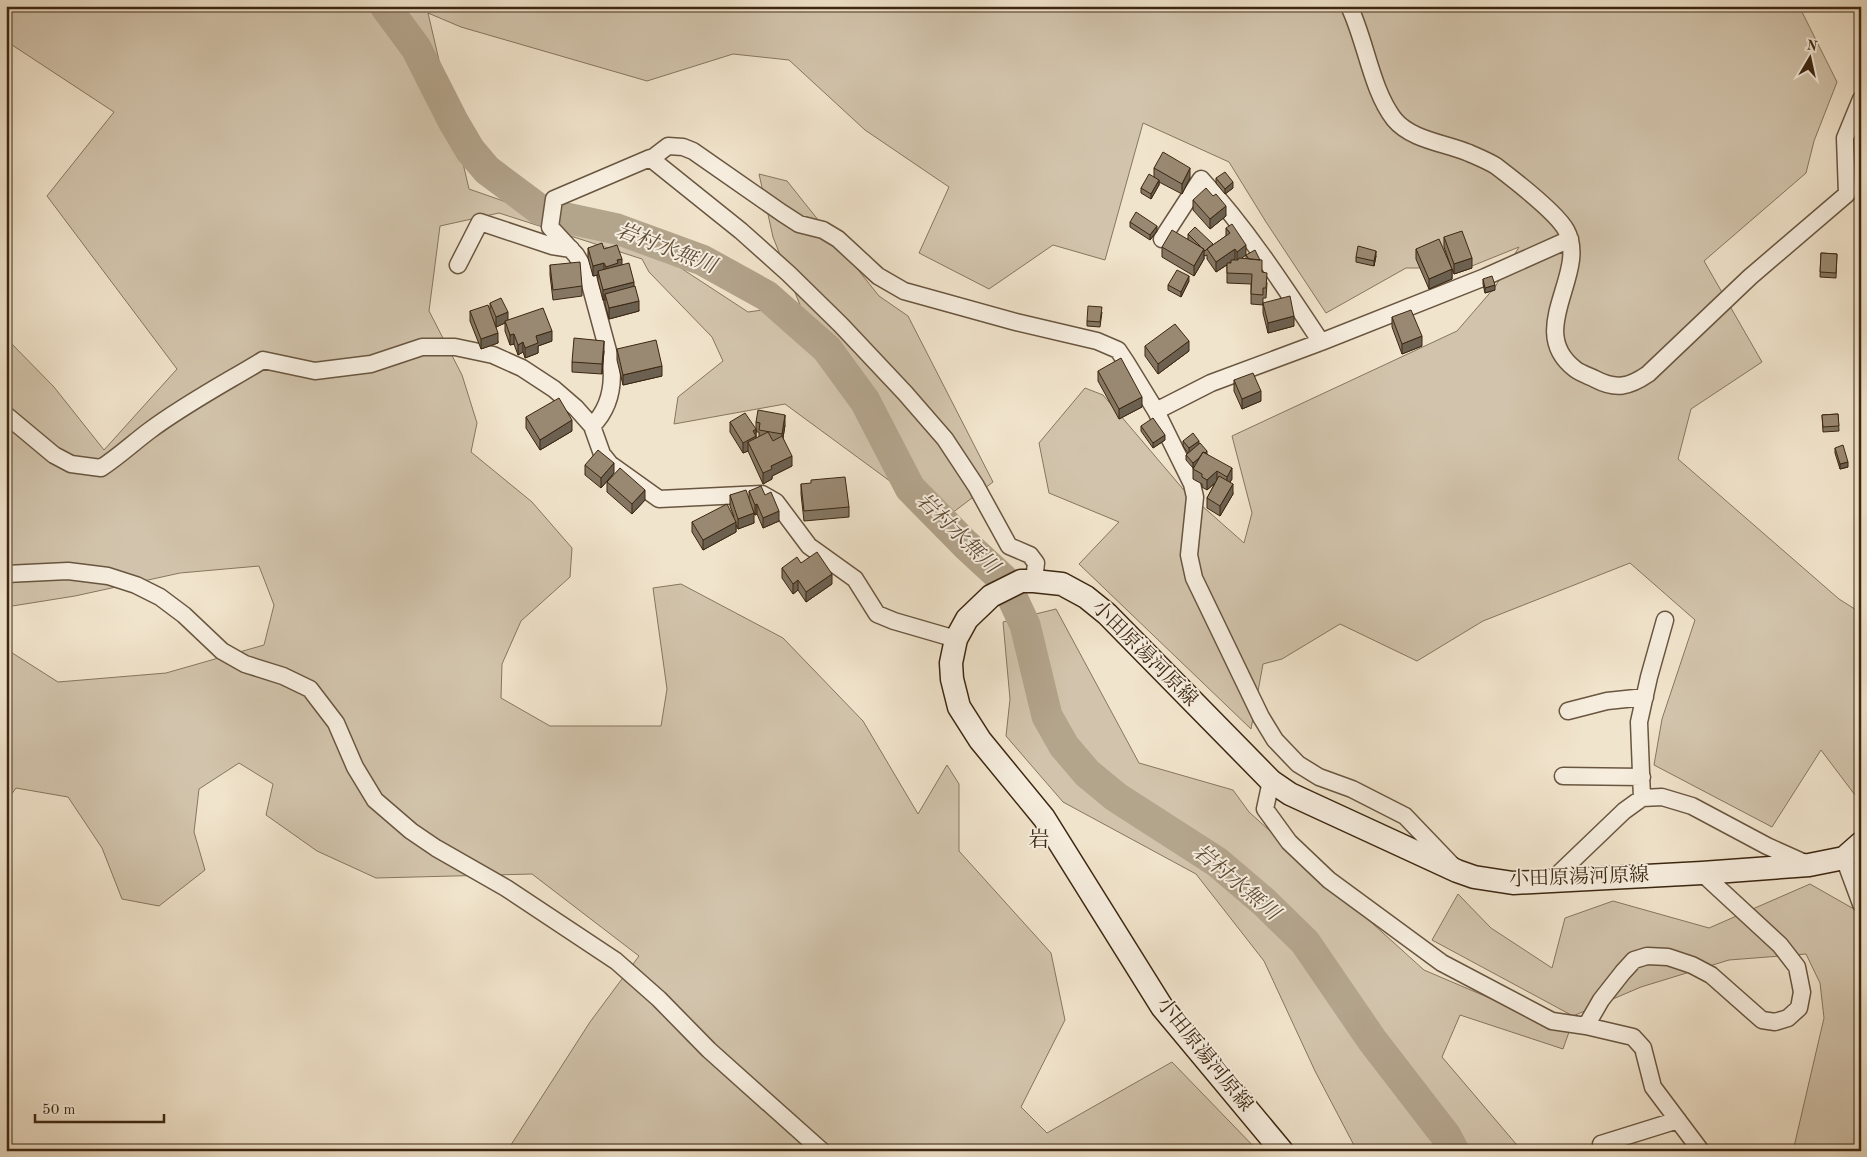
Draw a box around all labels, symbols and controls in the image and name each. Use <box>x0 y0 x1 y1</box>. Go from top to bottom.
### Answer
north arrow <box>1784 32 1834 82</box>
text: N <box>1805 38 1819 54</box>
water label: 岩村水無川 <box>613 219 721 278</box>
water label: 岩村水無川 <box>912 489 1005 579</box>
street label: 小田原湯河原線 <box>1087 596 1202 711</box>
district label: 岩 <box>1029 828 1050 851</box>
water label: 岩村水無川 <box>1189 840 1286 926</box>
street label: 小田原湯河原線 <box>1509 864 1649 890</box>
street label: 小田原湯河原線 <box>1152 993 1257 1116</box>
scale bar <box>35 1092 164 1124</box>
text: 50 m <box>42 1103 76 1118</box>

